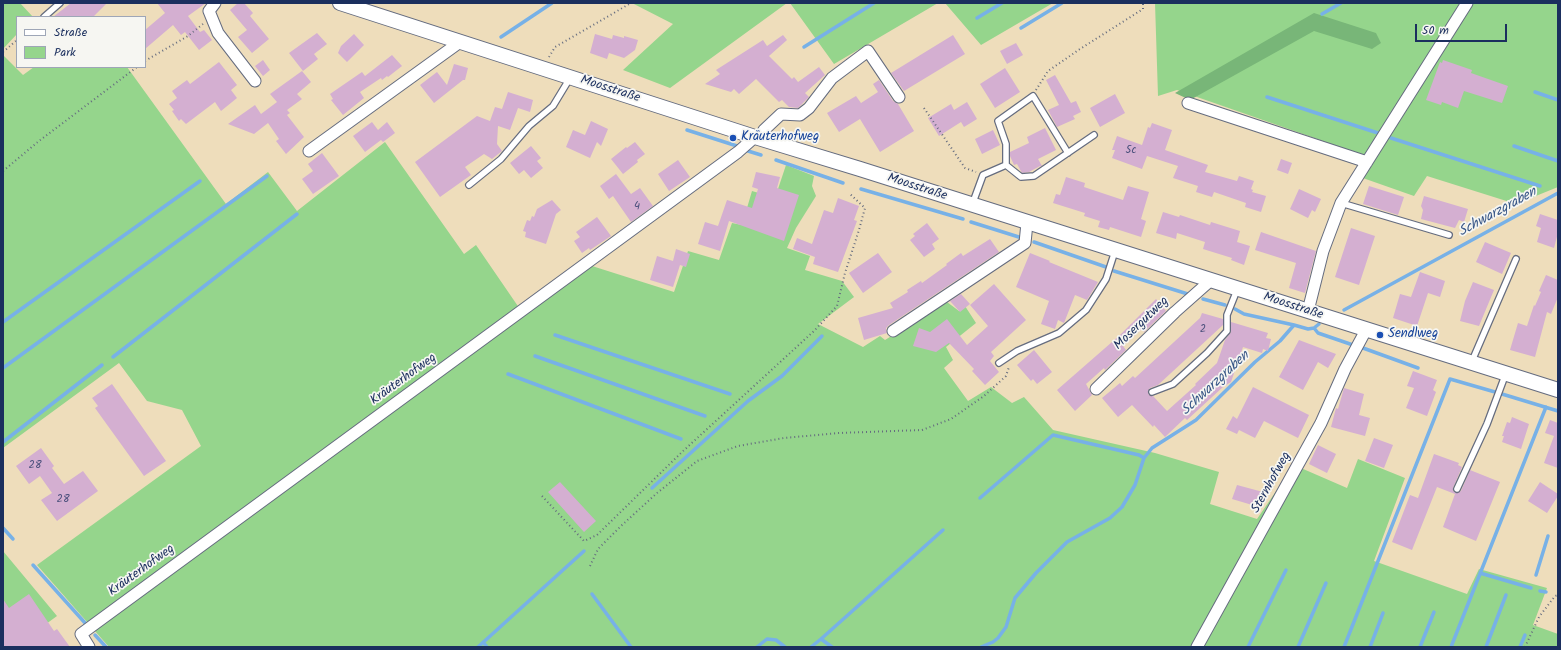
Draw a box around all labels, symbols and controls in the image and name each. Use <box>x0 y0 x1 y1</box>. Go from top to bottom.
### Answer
legend <box>16 16 146 68</box>
scale bar <box>1417 16 1509 42</box>
text: 50 m <box>1422 21 1449 40</box>
text: Straße <box>54 23 87 42</box>
text: Park <box>54 43 76 62</box>
street label: Moosstraße <box>578 73 642 107</box>
place label: Kräuterhofweg <box>741 130 819 146</box>
marker: Kräuterhofweg <box>728 133 738 143</box>
house number: 5c <box>1126 144 1136 158</box>
street label: Moosstraße <box>885 171 949 205</box>
water label: Schwarzgraben <box>1456 185 1540 241</box>
house number: 4 <box>634 200 640 214</box>
street label: Moosstraße <box>1261 290 1325 324</box>
street label: Mosergutweg <box>1111 294 1173 354</box>
house number: 2 <box>1200 323 1206 337</box>
place label: Sendlweg <box>1388 327 1438 343</box>
marker: Sendlweg <box>1375 330 1385 340</box>
water label: Schwarzgraben <box>1178 348 1254 420</box>
street label: Kräuterhofweg <box>368 351 440 409</box>
street label: Sternhofweg <box>1249 450 1295 516</box>
house number: 28 <box>28 459 42 473</box>
house number: 28 <box>56 493 70 507</box>
street label: Kräuterhofweg <box>106 542 178 600</box>

